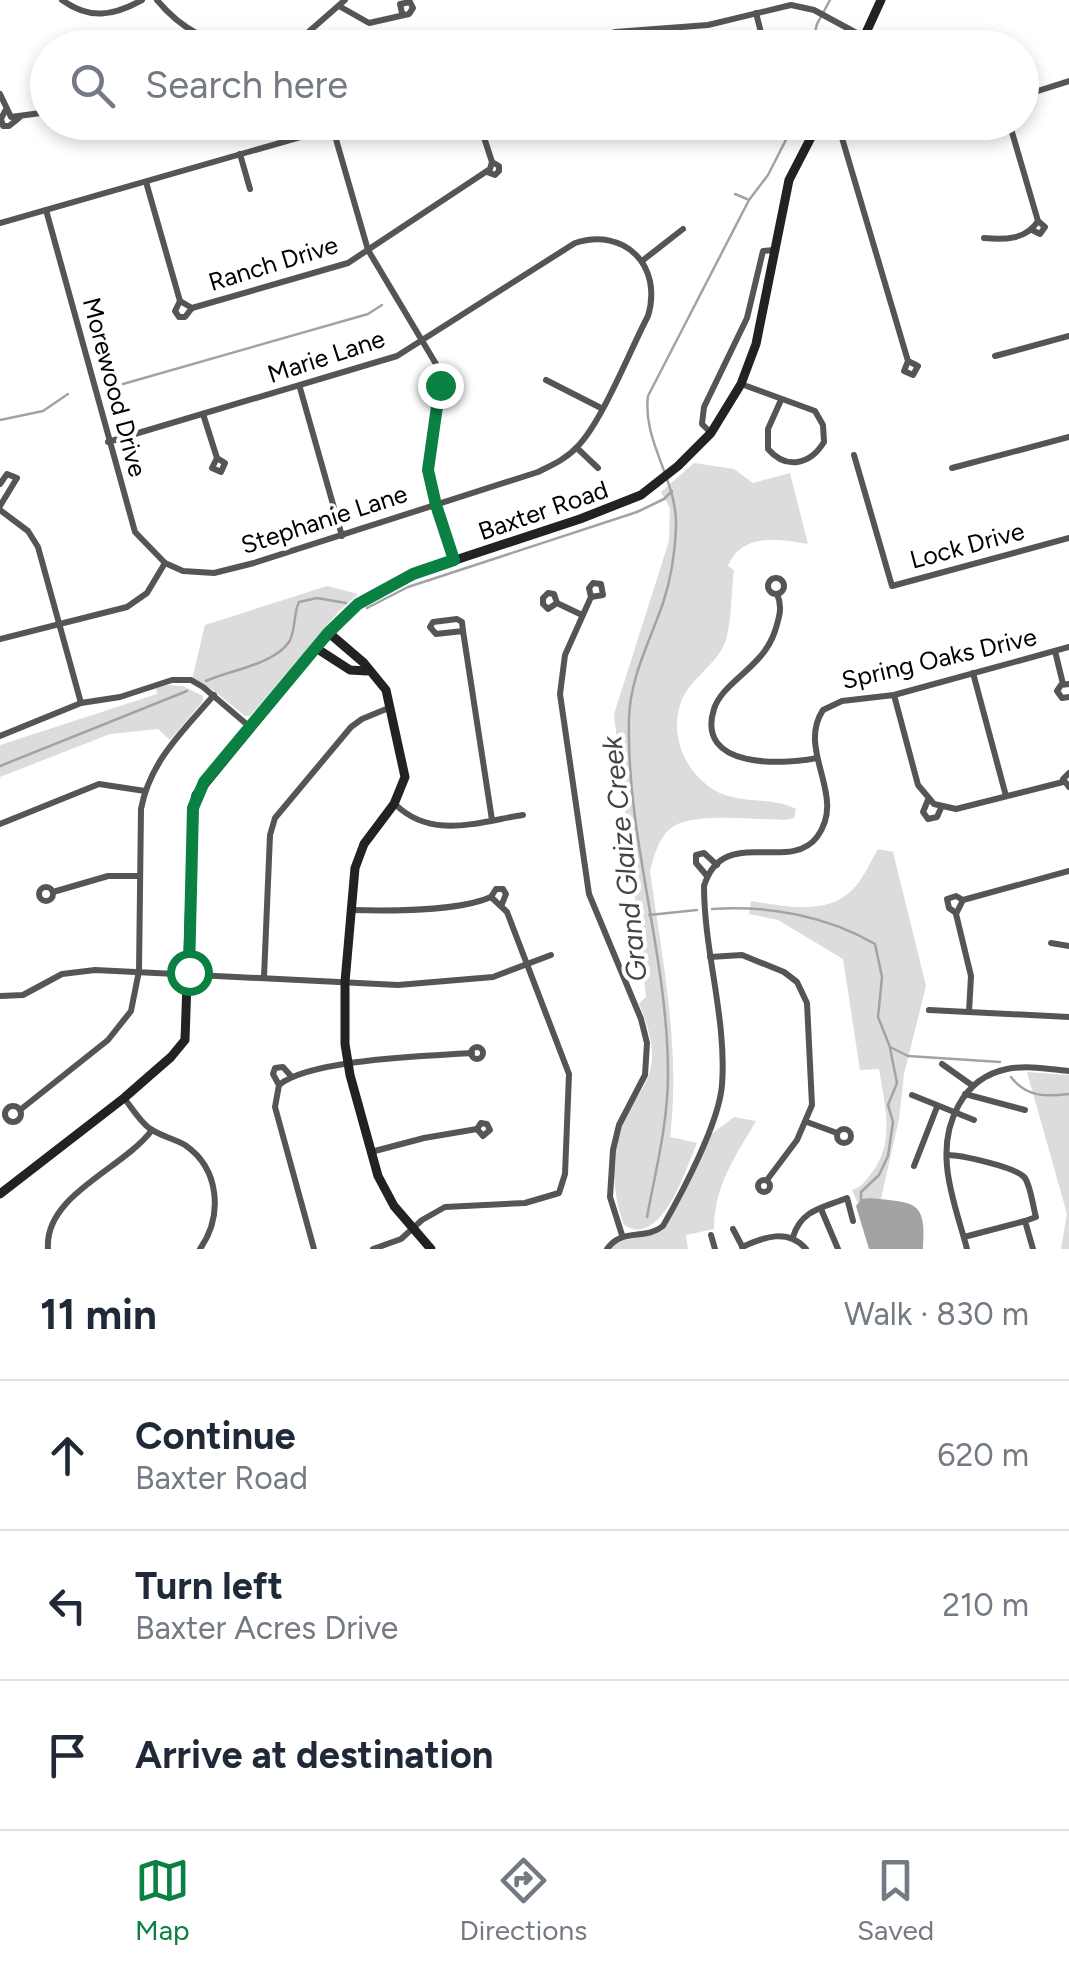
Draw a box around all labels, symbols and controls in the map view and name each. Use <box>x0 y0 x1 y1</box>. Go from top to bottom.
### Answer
search box <box>30 30 1039 140</box>
icon: search <box>65 58 120 113</box>
text: Search here <box>145 62 348 108</box>
street label: Ranch Drive <box>205 229 341 297</box>
street label: Morewood Drive <box>77 294 153 480</box>
street label: Marie Lane <box>264 323 388 389</box>
route end <box>418 363 464 409</box>
street label: Baxter Road <box>474 474 612 546</box>
street label: Stephanie Lane <box>237 478 411 560</box>
street label: Lock Drive <box>907 515 1027 575</box>
street label: Spring Oaks Drive <box>839 621 1039 695</box>
water label: Grand Glaize Creek <box>594 733 654 983</box>
route start <box>167 950 213 996</box>
text: 11 min <box>40 1289 157 1340</box>
text: Walk · 830 m <box>844 1295 1029 1333</box>
text: Continue <box>135 1413 296 1459</box>
icon: ahead <box>40 1428 95 1483</box>
text: 620 m <box>937 1436 1029 1474</box>
text: Baxter Road <box>135 1459 308 1497</box>
text: Turn left <box>135 1563 283 1609</box>
icon: left <box>40 1578 95 1633</box>
text: 210 m <box>942 1586 1029 1624</box>
text: Baxter Acres Drive <box>135 1609 398 1647</box>
icon: arrive <box>40 1728 95 1783</box>
text: Arrive at destination <box>135 1732 493 1778</box>
tab: Map <box>135 1853 190 1947</box>
tab: Directions <box>460 1853 587 1947</box>
tab: Saved <box>857 1853 934 1947</box>

